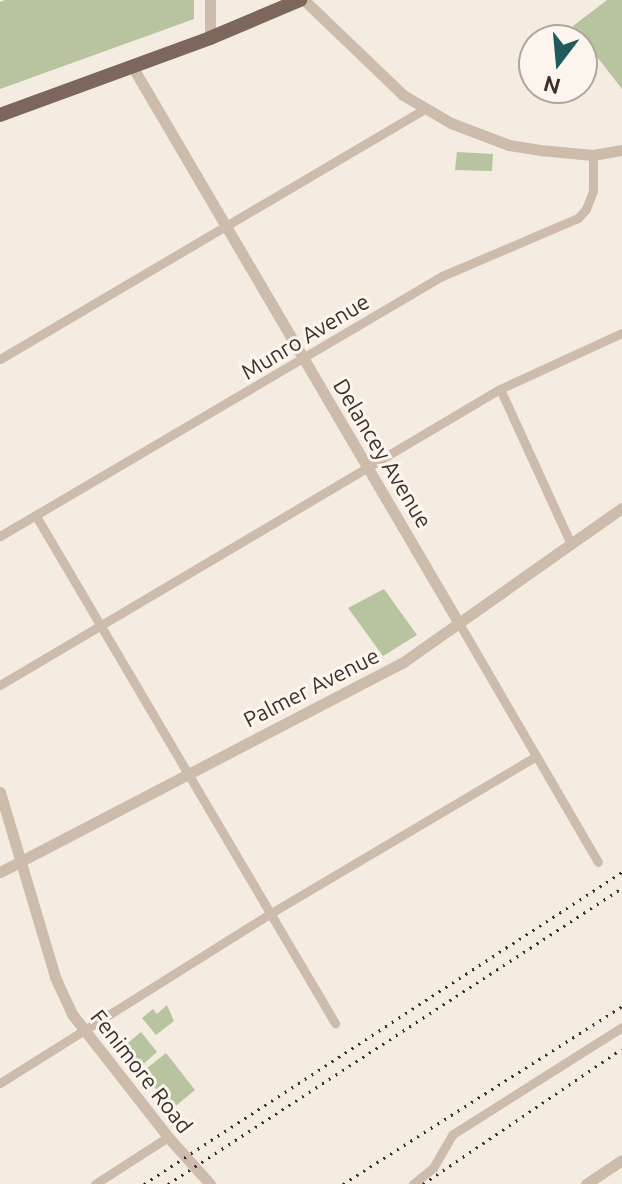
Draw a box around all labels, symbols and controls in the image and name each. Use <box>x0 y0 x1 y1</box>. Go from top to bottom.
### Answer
north arrow <box>518 24 598 104</box>
text: N <box>540 71 563 100</box>
street label: Munro Avenue <box>236 287 374 385</box>
street label: Delancey Avenue <box>328 374 438 532</box>
street label: Palmer Avenue <box>239 641 383 733</box>
street label: Fenimore Road <box>86 1004 198 1138</box>

